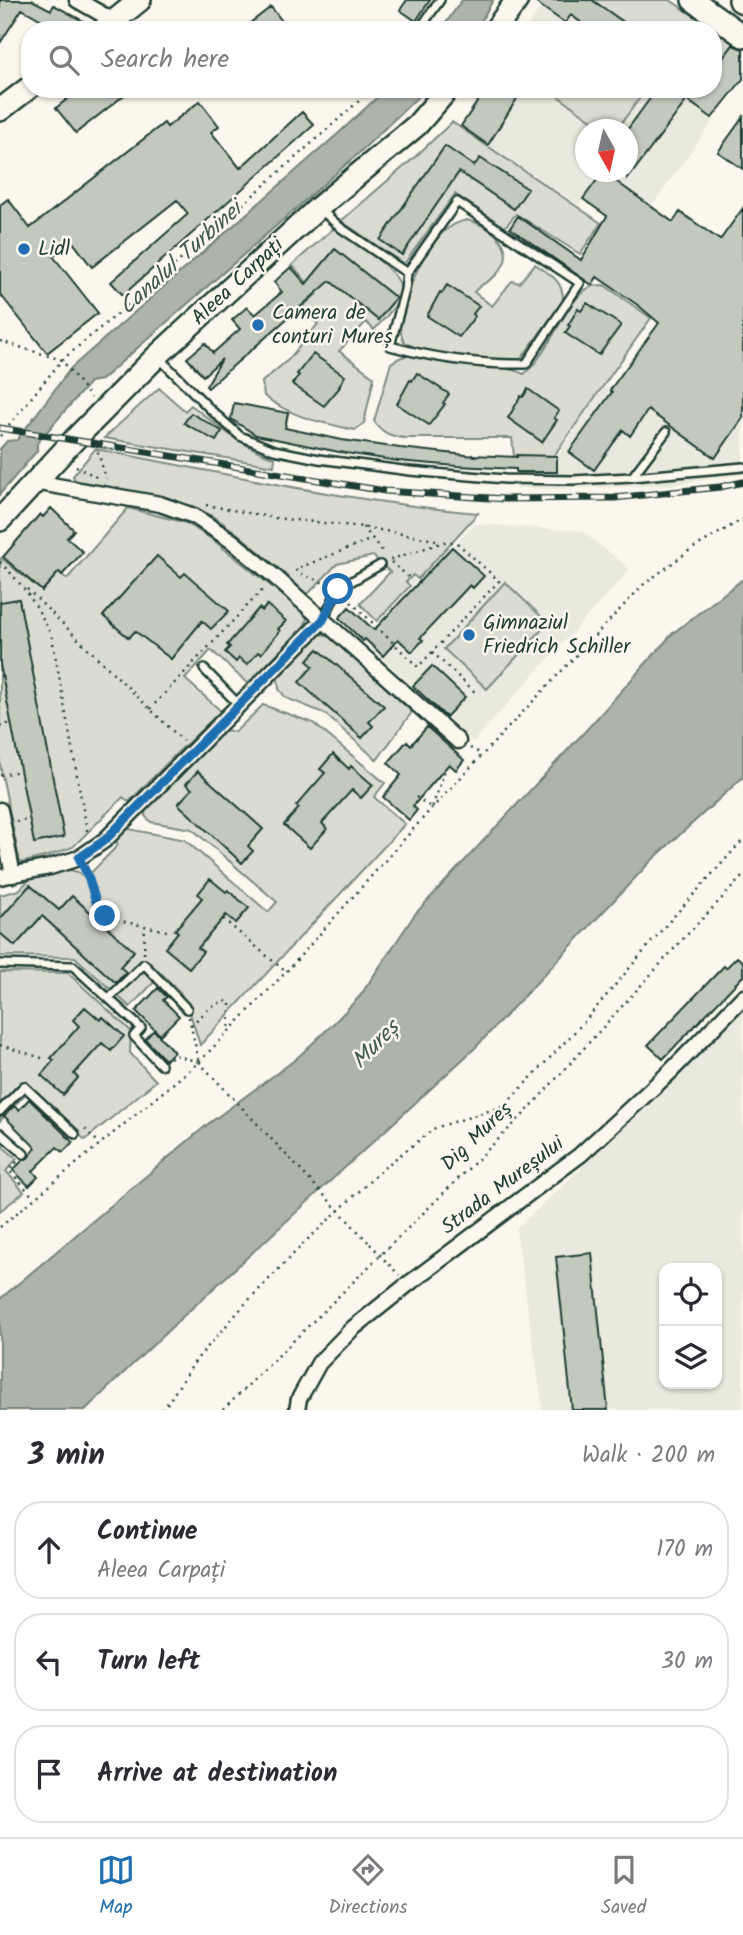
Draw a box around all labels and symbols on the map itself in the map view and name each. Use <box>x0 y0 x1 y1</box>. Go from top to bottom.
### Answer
north arrow <box>575 119 638 182</box>
water label: Canalul Turbinei <box>111 190 254 324</box>
street label: Aleea Carpați <box>184 229 293 334</box>
place label: Lidl <box>38 233 70 266</box>
marker: Lidl <box>16 241 32 257</box>
place label: Camera de conturi Mureș <box>272 297 393 354</box>
marker: Camera de conturi Mureș <box>250 317 266 333</box>
route start <box>322 573 353 604</box>
place label: Gimnaziul Friedrich Schiller <box>483 607 631 664</box>
marker: Gimnaziul Friedrich Schiller <box>461 627 477 643</box>
route end <box>89 900 120 931</box>
water label: Mureș <box>343 1010 410 1078</box>
street label: Dig Mureș <box>434 1094 520 1180</box>
street label: Strada Mureșului <box>434 1128 572 1243</box>

